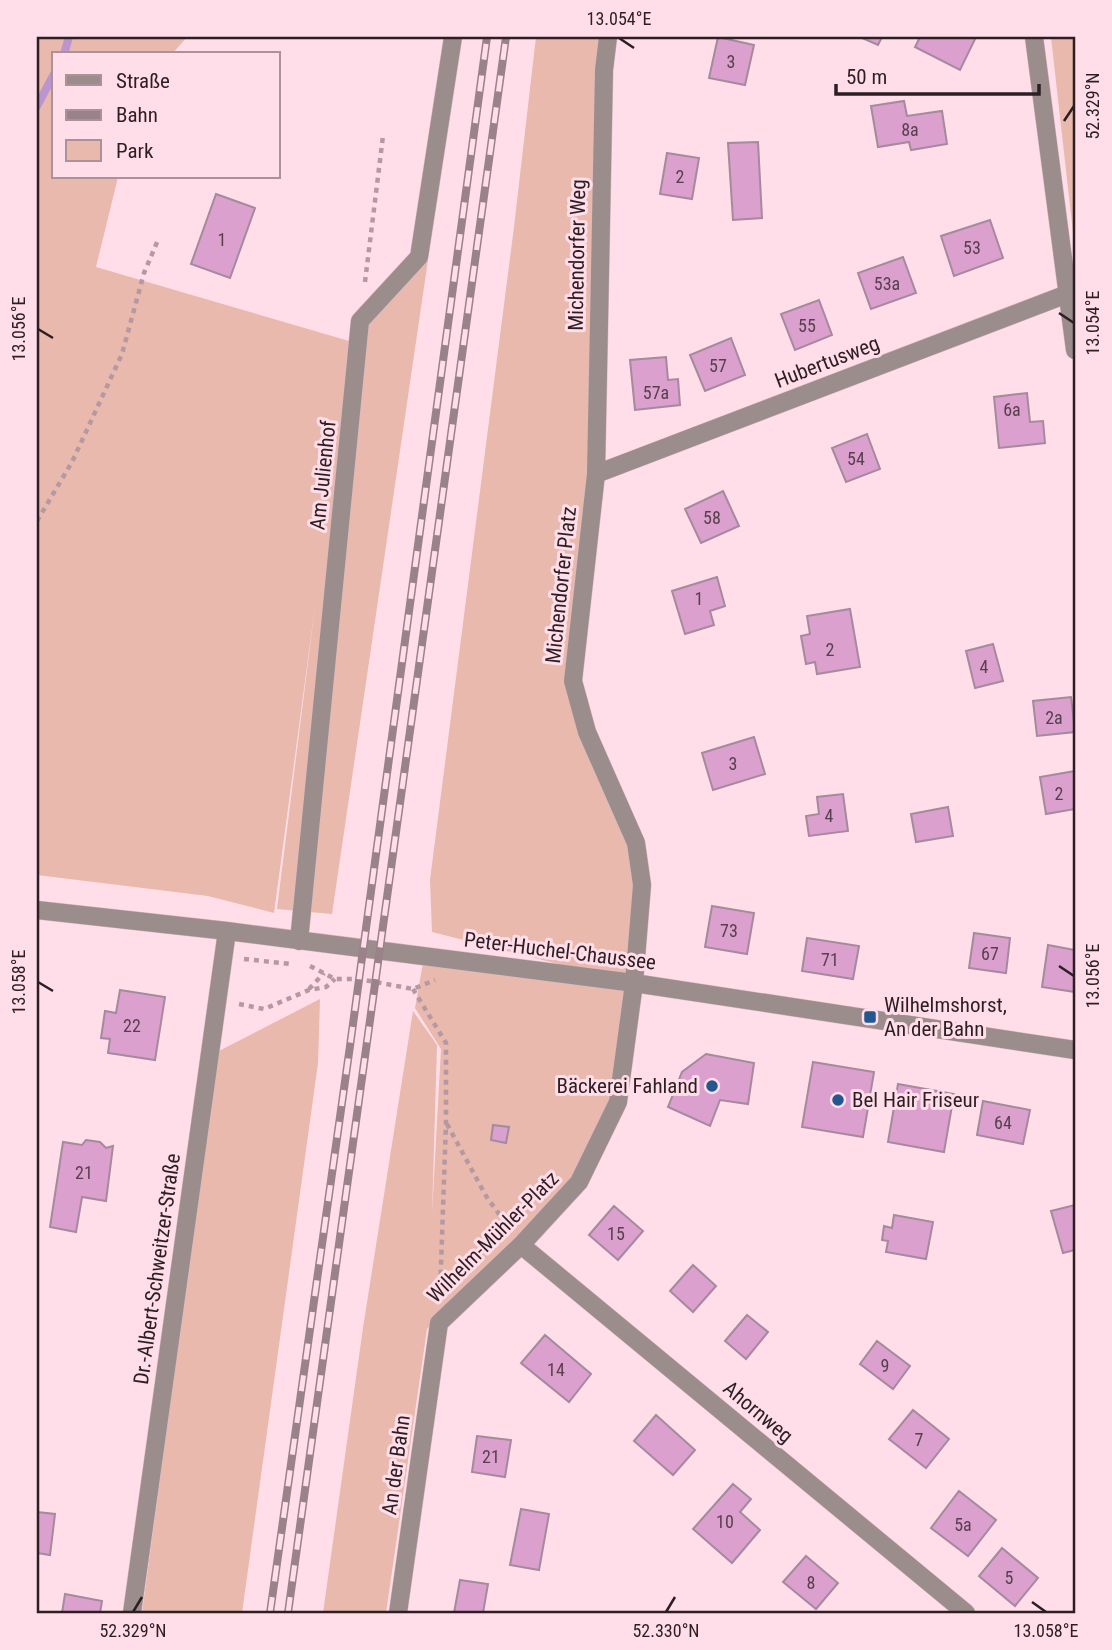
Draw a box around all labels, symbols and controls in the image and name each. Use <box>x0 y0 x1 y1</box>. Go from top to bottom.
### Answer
text: 13.054°E <box>587 8 651 29</box>
house number: 3 <box>727 51 735 72</box>
legend <box>52 52 280 178</box>
scale bar <box>836 52 1038 96</box>
text: 50 m <box>846 65 887 89</box>
text: Straße <box>116 69 170 93</box>
text: 52.329°N <box>1082 72 1103 140</box>
text: Bahn <box>116 103 158 127</box>
house number: 8a <box>901 119 919 140</box>
text: Park <box>116 139 154 163</box>
house number: 2 <box>676 166 685 187</box>
street label: Michendorfer Weg <box>564 179 590 331</box>
house number: 1 <box>218 229 226 250</box>
house number: 53 <box>963 237 981 258</box>
house number: 53a <box>874 273 900 294</box>
text: 13.054°E <box>1082 291 1103 355</box>
text: 13.056°E <box>8 297 29 361</box>
house number: 55 <box>798 315 816 336</box>
street label: Hubertusweg <box>771 331 883 393</box>
house number: 57 <box>709 355 727 376</box>
house number: 57a <box>643 382 669 403</box>
house number: 6a <box>1003 399 1021 420</box>
street label: Am Julienhof <box>305 419 341 531</box>
house number: 54 <box>847 448 865 469</box>
street label: Michendorfer Platz <box>541 505 581 665</box>
house number: 58 <box>703 507 721 528</box>
house number: 1 <box>695 588 703 609</box>
house number: 2 <box>826 639 835 660</box>
house number: 4 <box>980 656 989 677</box>
house number: 2a <box>1045 707 1063 728</box>
house number: 3 <box>729 753 737 774</box>
house number: 2 <box>1055 783 1064 804</box>
house number: 4 <box>825 805 834 826</box>
house number: 73 <box>720 920 738 941</box>
street label: Peter-Huchel-Chaussee <box>463 927 657 975</box>
house number: 67 <box>981 943 999 964</box>
text: 13.056°E <box>1082 944 1103 1008</box>
house number: 71 <box>821 949 839 970</box>
text: 13.058°E <box>8 950 29 1014</box>
place label: Wilhelmshorst, An der Bahn <box>884 993 1007 1041</box>
marker: Wilhelmshorst, An der Bahn <box>862 1009 878 1025</box>
house number: 22 <box>123 1015 141 1036</box>
place label: Bäckerei Fahland <box>557 1074 698 1098</box>
marker: Bäckerei Fahland <box>704 1078 720 1094</box>
place label: Bel Hair Friseur <box>852 1088 979 1112</box>
marker: Bel Hair Friseur <box>830 1092 846 1108</box>
house number: 64 <box>994 1112 1012 1133</box>
street label: Dr.-Albert-Schweitzer-Straße <box>129 1152 185 1386</box>
house number: 21 <box>75 1162 93 1183</box>
street label: Wilhelm-Mühler-Platz <box>422 1166 564 1308</box>
house number: 15 <box>607 1223 625 1244</box>
house number: 9 <box>881 1355 889 1376</box>
house number: 14 <box>547 1359 565 1380</box>
street label: Ahornweg <box>718 1376 798 1448</box>
street label: An der Bahn <box>377 1414 415 1516</box>
house number: 7 <box>915 1429 924 1450</box>
house number: 21 <box>482 1446 500 1467</box>
house number: 10 <box>716 1511 734 1532</box>
house number: 5a <box>954 1514 972 1535</box>
house number: 5 <box>1005 1567 1014 1588</box>
house number: 8 <box>807 1572 815 1593</box>
text: 52.329°N <box>99 1620 167 1641</box>
text: 52.330°N <box>632 1620 700 1641</box>
text: 13.058°E <box>1014 1620 1078 1641</box>

